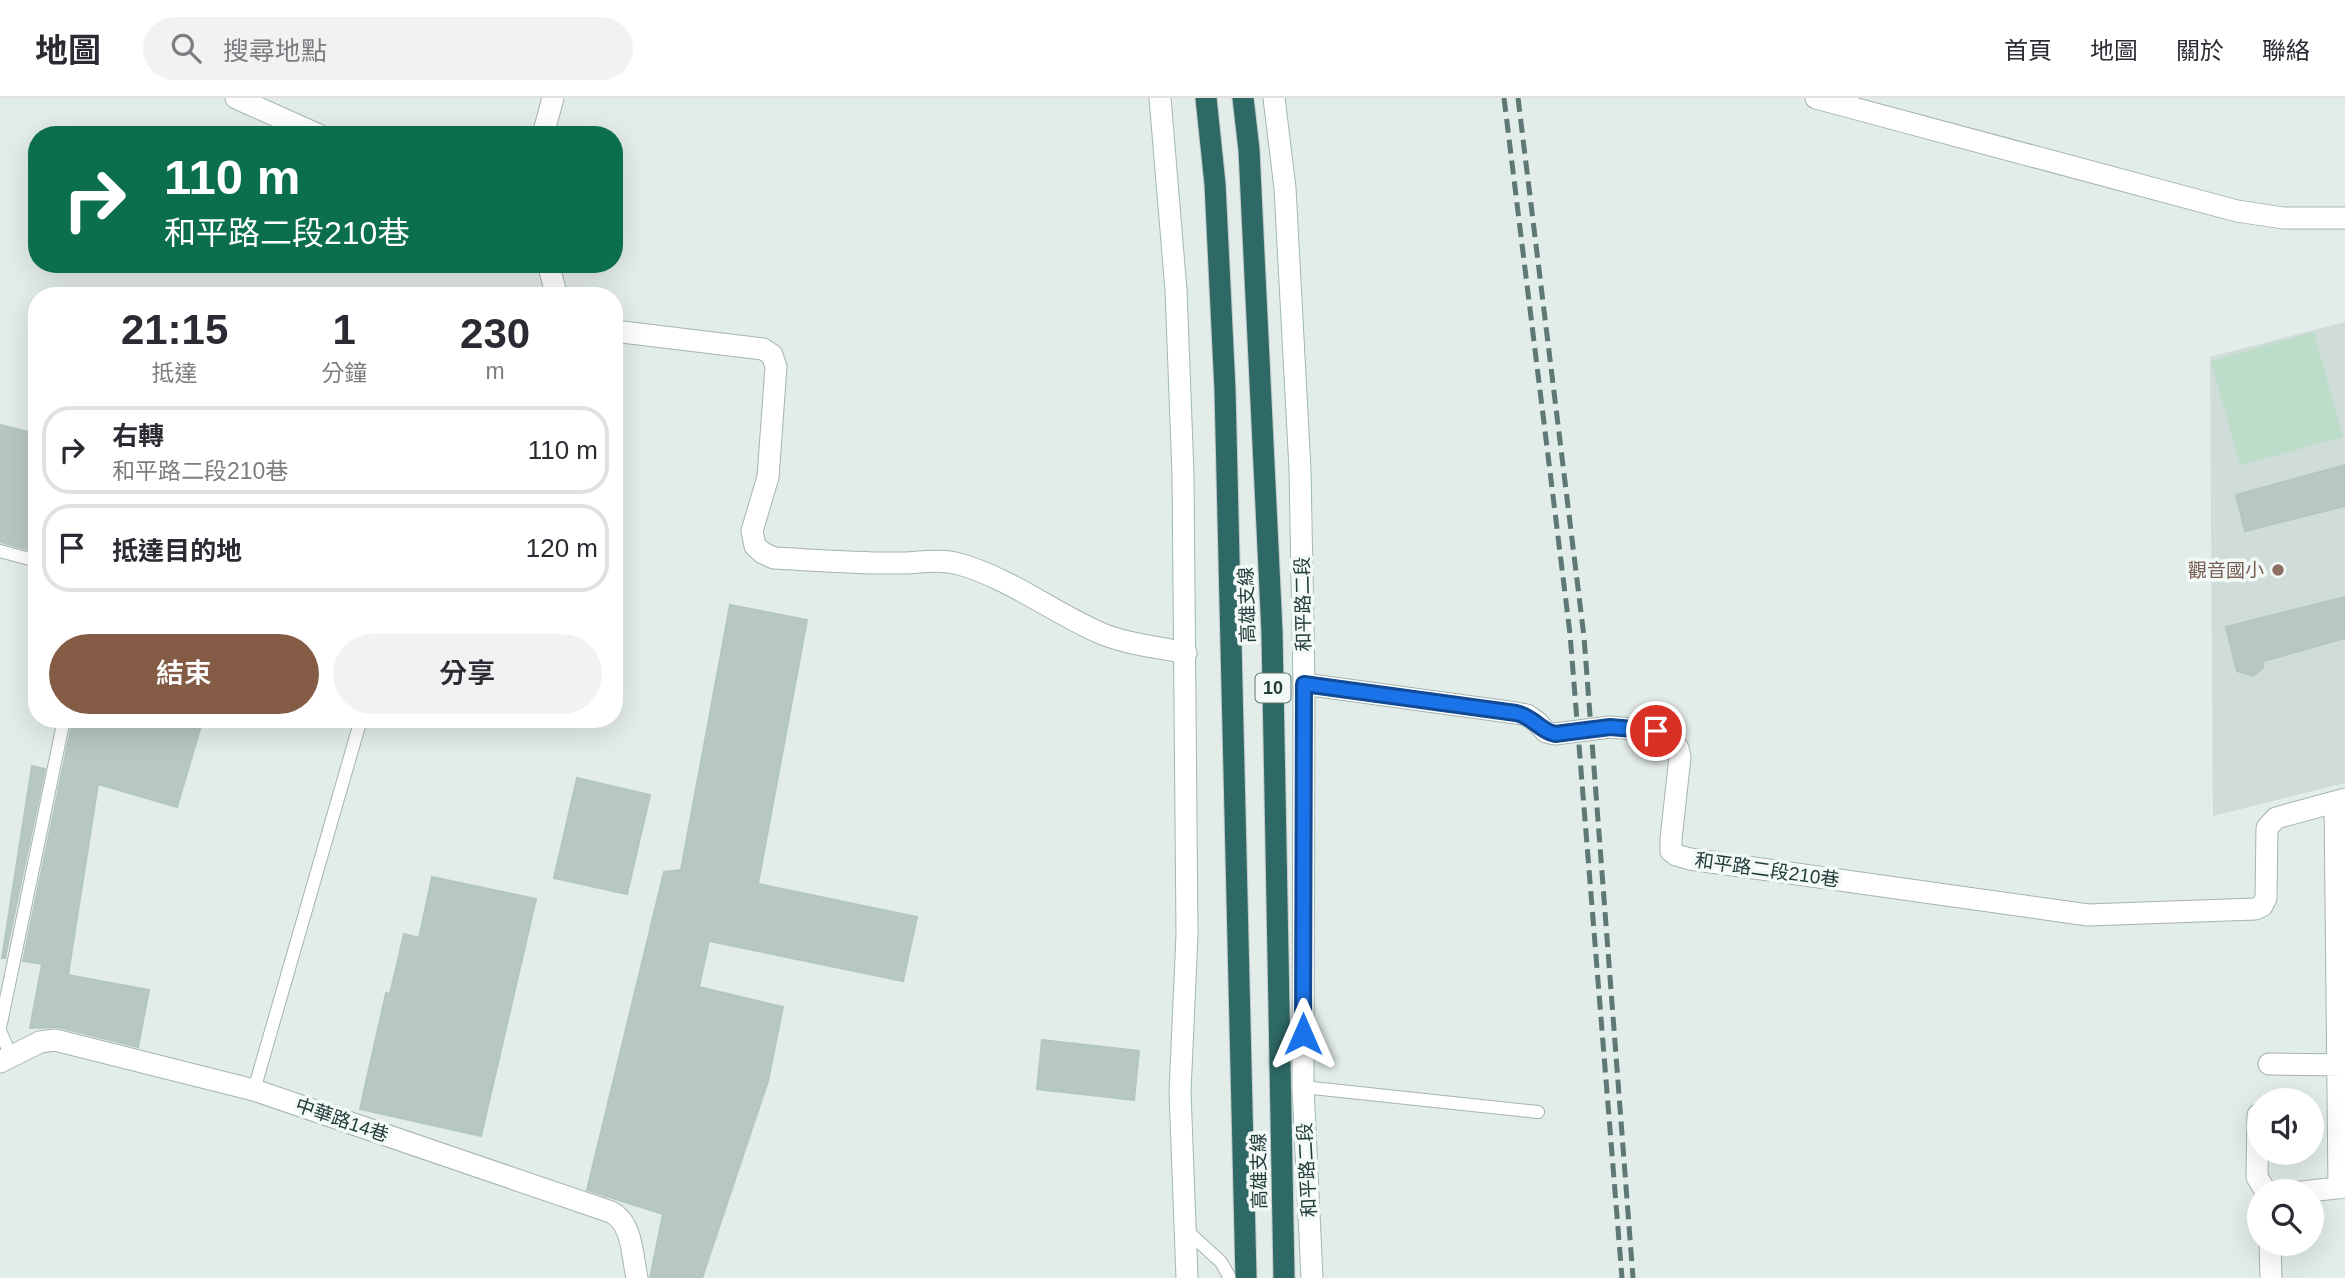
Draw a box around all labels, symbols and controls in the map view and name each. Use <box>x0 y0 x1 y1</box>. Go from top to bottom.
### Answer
search box <box>143 17 633 80</box>
icon: search <box>167 29 205 67</box>
text: 地圖 <box>35 32 101 69</box>
text: 搜尋地點 <box>223 36 327 66</box>
text: 首頁 <box>2004 37 2052 64</box>
text: 地圖 <box>2090 37 2138 64</box>
text: 關於 <box>2176 37 2224 64</box>
text: 聯絡 <box>2262 37 2310 64</box>
text: 110 m <box>164 150 300 204</box>
icon: right <box>49 154 140 245</box>
text: 和平路二段210巷 <box>164 215 409 251</box>
text: 21:15 <box>121 306 228 353</box>
text: 1 <box>332 306 356 353</box>
text: 230 <box>460 310 530 357</box>
text: m <box>486 358 505 384</box>
text: 抵達 <box>152 360 198 386</box>
text: 分鐘 <box>321 360 367 386</box>
text: 右轉 <box>112 421 164 451</box>
icon: right <box>53 431 91 469</box>
text: 110 m <box>528 435 598 465</box>
text: 和平路二段210巷 <box>112 458 288 484</box>
icon: arrive <box>53 529 91 567</box>
text: 120 m <box>526 533 598 563</box>
text: 抵達目的地 <box>112 536 242 566</box>
street label: 和平路二段 <box>1292 556 1314 652</box>
place label: 觀音國小 <box>2188 560 2264 581</box>
marker: 觀音國小 <box>2270 562 2286 578</box>
street label: 高雄支線 <box>1235 567 1259 643</box>
button: 結束 <box>49 634 319 714</box>
button: 分享 <box>333 634 602 714</box>
road number: 10 <box>1256 674 1290 702</box>
pin <box>1626 701 1686 761</box>
icon: arrive <box>1637 712 1675 750</box>
street label: 和平路二段210巷 <box>1693 849 1841 891</box>
position arrow <box>1266 997 1340 1071</box>
map controls <box>2247 1088 2324 1256</box>
button: sound <box>2247 1088 2324 1165</box>
street label: 中華路14巷 <box>293 1094 391 1146</box>
street label: 和平路二段 <box>1294 1122 1320 1218</box>
street label: 高雄支線 <box>1248 1133 1270 1209</box>
button: search <box>2247 1179 2324 1256</box>

